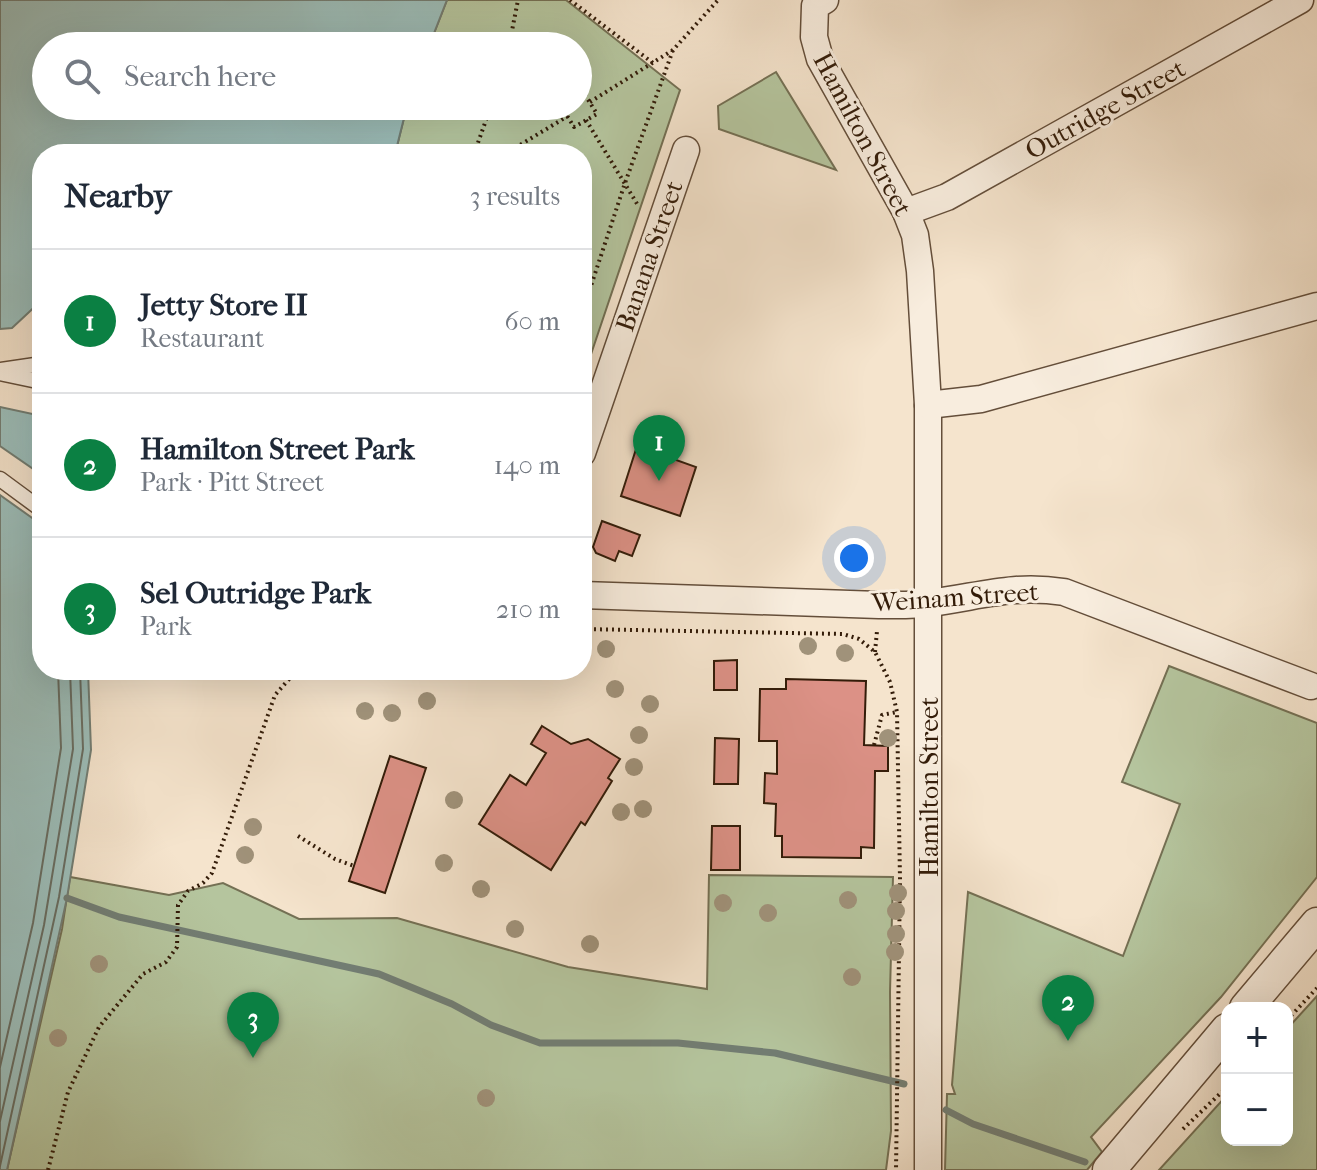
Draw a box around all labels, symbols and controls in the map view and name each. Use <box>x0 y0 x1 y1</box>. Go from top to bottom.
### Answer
search box <box>32 32 592 120</box>
street label: Hamilton Street <box>806 47 919 222</box>
street label: Outridge Street <box>1020 52 1191 166</box>
icon: search <box>60 54 104 98</box>
text: Search here <box>124 59 276 94</box>
text: Nearby <box>64 176 171 216</box>
street label: Banana Street <box>609 176 690 336</box>
text: 3 results <box>470 181 560 212</box>
text: Jetty Store II <box>140 288 308 323</box>
text: 1 <box>85 306 95 337</box>
text: 60 m <box>504 306 560 337</box>
text: Restaurant <box>140 323 264 354</box>
pin: 1 <box>633 415 685 481</box>
text: Hamilton Street Park <box>140 432 414 467</box>
text: 2 <box>83 450 97 481</box>
text: 140 m <box>494 450 560 481</box>
text: Park · Pitt Street <box>140 467 324 498</box>
your location <box>834 538 874 578</box>
text: Sel Outridge Park <box>140 576 371 611</box>
street label: Weinam Street <box>870 576 1040 619</box>
text: 3 <box>85 594 95 625</box>
text: 210 m <box>496 594 560 625</box>
text: Park <box>140 611 192 642</box>
street label: Hamilton Street <box>914 696 945 877</box>
pin: 2 <box>1042 975 1094 1041</box>
pin: 3 <box>227 992 279 1058</box>
map controls <box>1221 1002 1293 1146</box>
button: + <box>1221 1002 1293 1074</box>
button: − <box>1221 1074 1293 1146</box>

